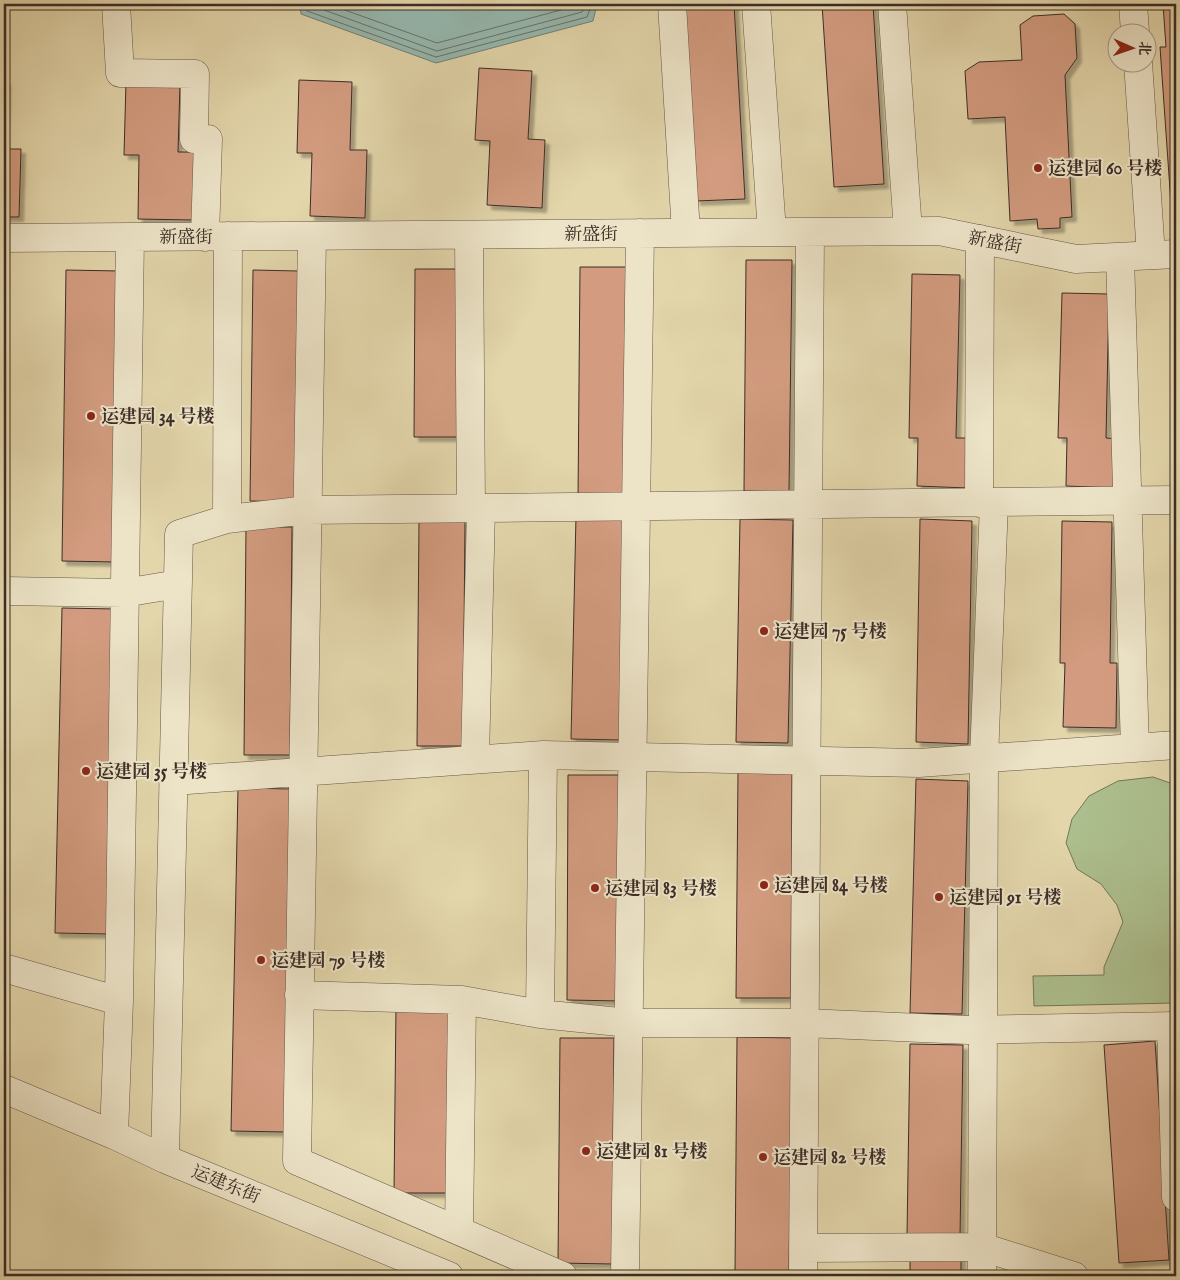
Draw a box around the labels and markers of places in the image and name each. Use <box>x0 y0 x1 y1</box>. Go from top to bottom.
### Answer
place label: 运建园 60 号楼 <box>1048 158 1162 181</box>
marker: 运建园 60 号楼 <box>1032 162 1044 174</box>
place label: 运建园 34 号楼 <box>101 406 214 429</box>
marker: 运建园 34 号楼 <box>85 410 97 422</box>
place label: 运建园 75 号楼 <box>774 621 887 644</box>
marker: 运建园 75 号楼 <box>758 625 770 637</box>
place label: 运建园 35 号楼 <box>96 761 207 784</box>
marker: 运建园 35 号楼 <box>80 765 92 777</box>
place label: 运建园 84 号楼 <box>774 875 888 898</box>
place label: 运建园 83 号楼 <box>605 878 717 901</box>
marker: 运建园 84 号楼 <box>758 879 770 891</box>
marker: 运建园 83 号楼 <box>589 882 601 894</box>
place label: 运建园 91 号楼 <box>949 887 1061 910</box>
marker: 运建园 91 号楼 <box>933 891 945 903</box>
place label: 运建园 79 号楼 <box>271 950 385 973</box>
marker: 运建园 79 号楼 <box>255 954 267 966</box>
place label: 运建园 81 号楼 <box>596 1141 708 1164</box>
marker: 运建园 81 号楼 <box>580 1145 592 1157</box>
place label: 运建园 82 号楼 <box>773 1147 886 1170</box>
marker: 运建园 82 号楼 <box>757 1151 769 1163</box>

